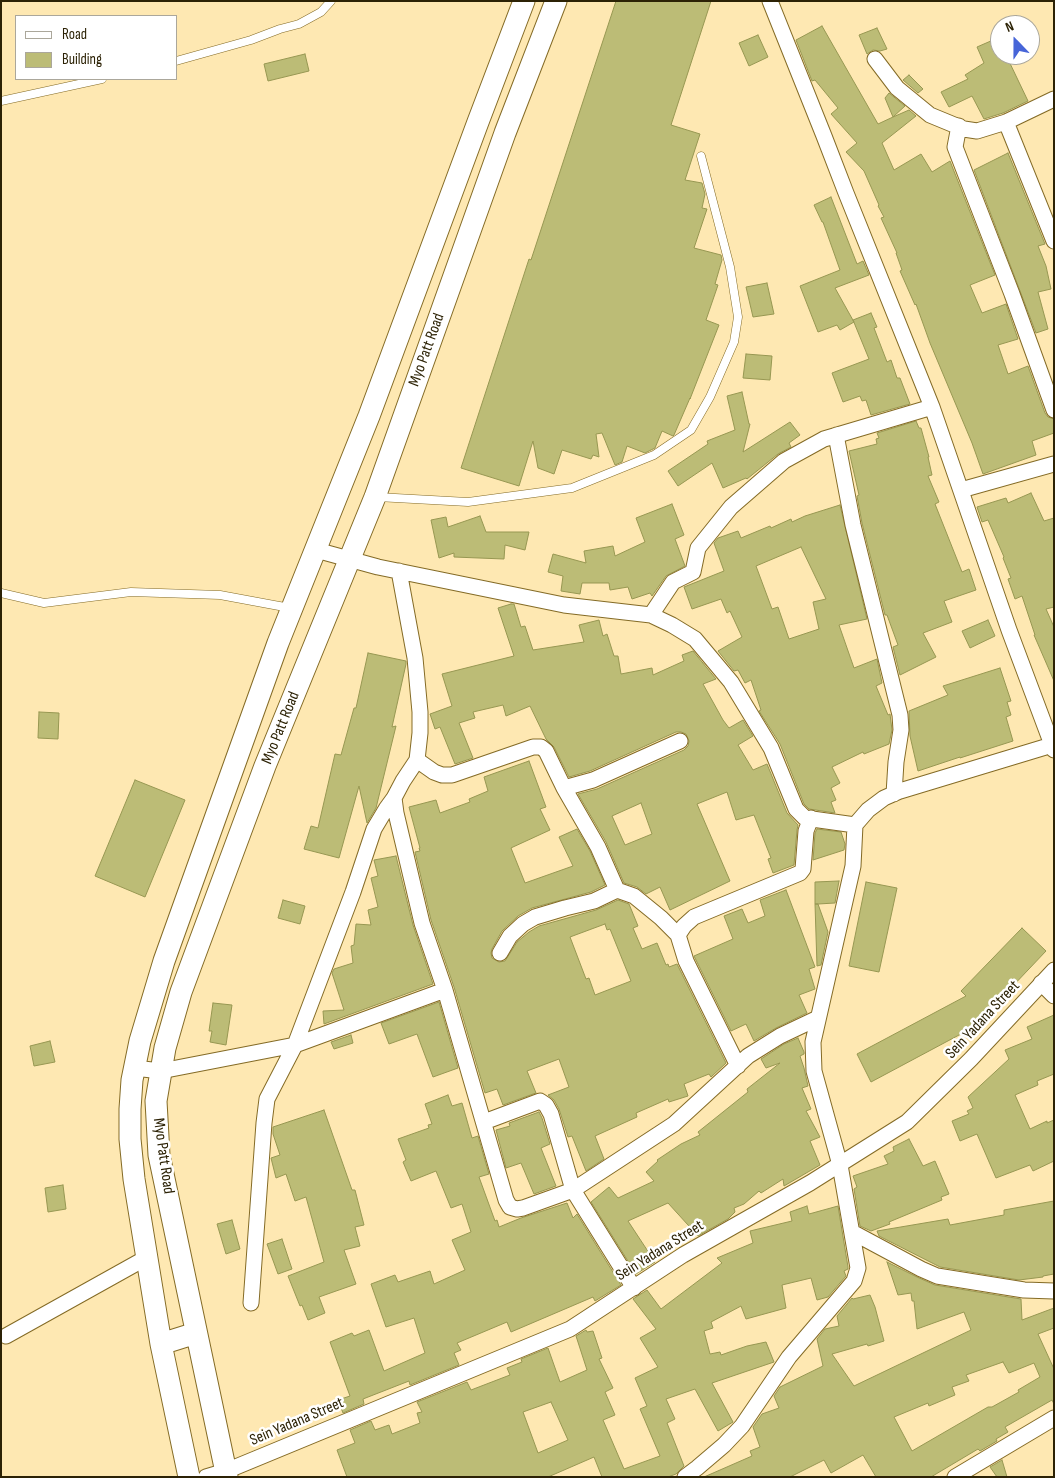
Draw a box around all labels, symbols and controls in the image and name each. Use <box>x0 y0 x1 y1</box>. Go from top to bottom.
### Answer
legend <box>15 15 178 80</box>
north arrow <box>990 15 1040 65</box>
text: N <box>1003 17 1016 36</box>
text: Road <box>62 25 87 44</box>
text: Building <box>62 50 102 69</box>
street label: Myo Patt Road <box>405 311 449 389</box>
street label: Myo Patt Road <box>258 689 304 767</box>
street label: Sein Yadana Street <box>942 977 1024 1063</box>
street label: Myo Patt Road <box>148 1117 178 1195</box>
street label: Sein Yadana Street <box>613 1216 707 1286</box>
street label: Sein Yadana Street <box>247 1394 347 1450</box>

